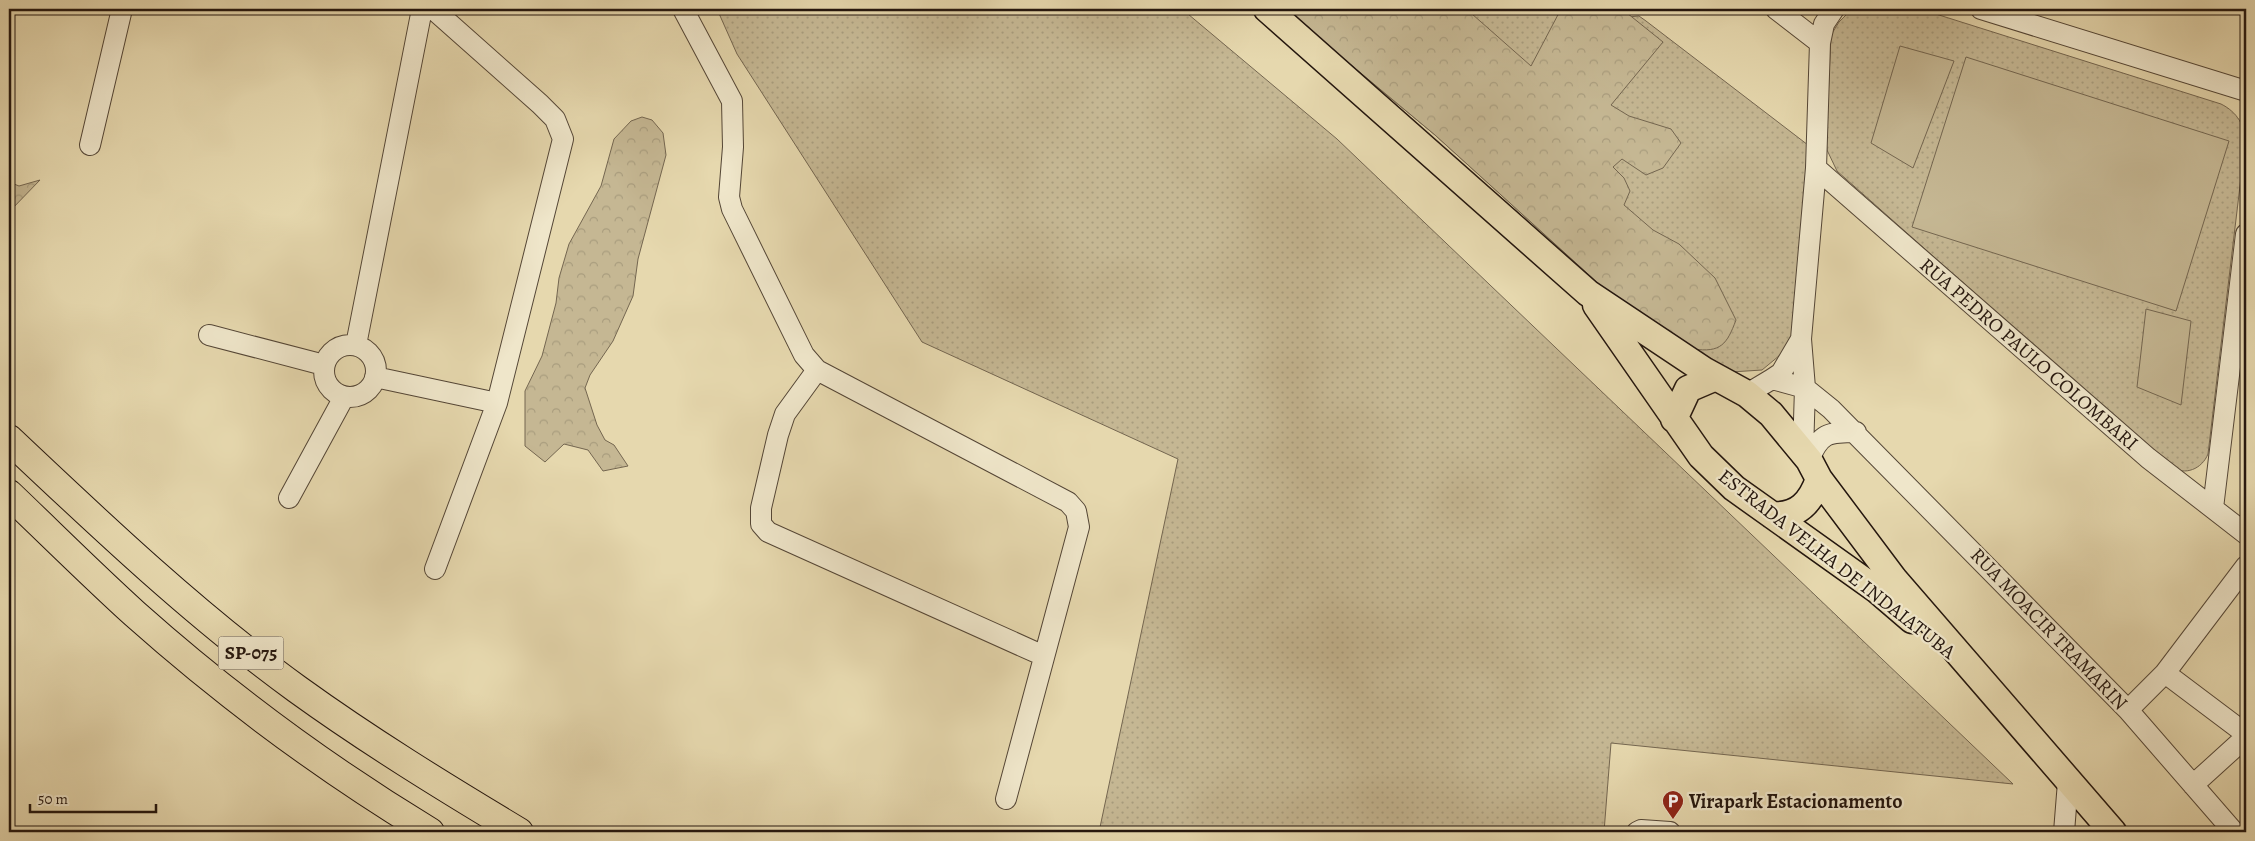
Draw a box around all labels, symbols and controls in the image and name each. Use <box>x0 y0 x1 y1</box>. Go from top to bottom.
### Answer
street label: RUA PEDRO PAULO COLOMBARI <box>1914 252 2144 456</box>
street label: ESTRADA VELHA DE INDAIATUBA <box>1713 463 1962 665</box>
street label: RUA MOACIR TRAMARIN <box>1964 542 2134 716</box>
road number: SP-075 <box>218 636 284 670</box>
scale bar <box>30 781 156 813</box>
place label: Virapark Estacionamento <box>1688 788 1903 815</box>
text: 50 m <box>38 789 68 809</box>
parking icon: Virapark Estacionamento <box>1661 789 1685 820</box>

